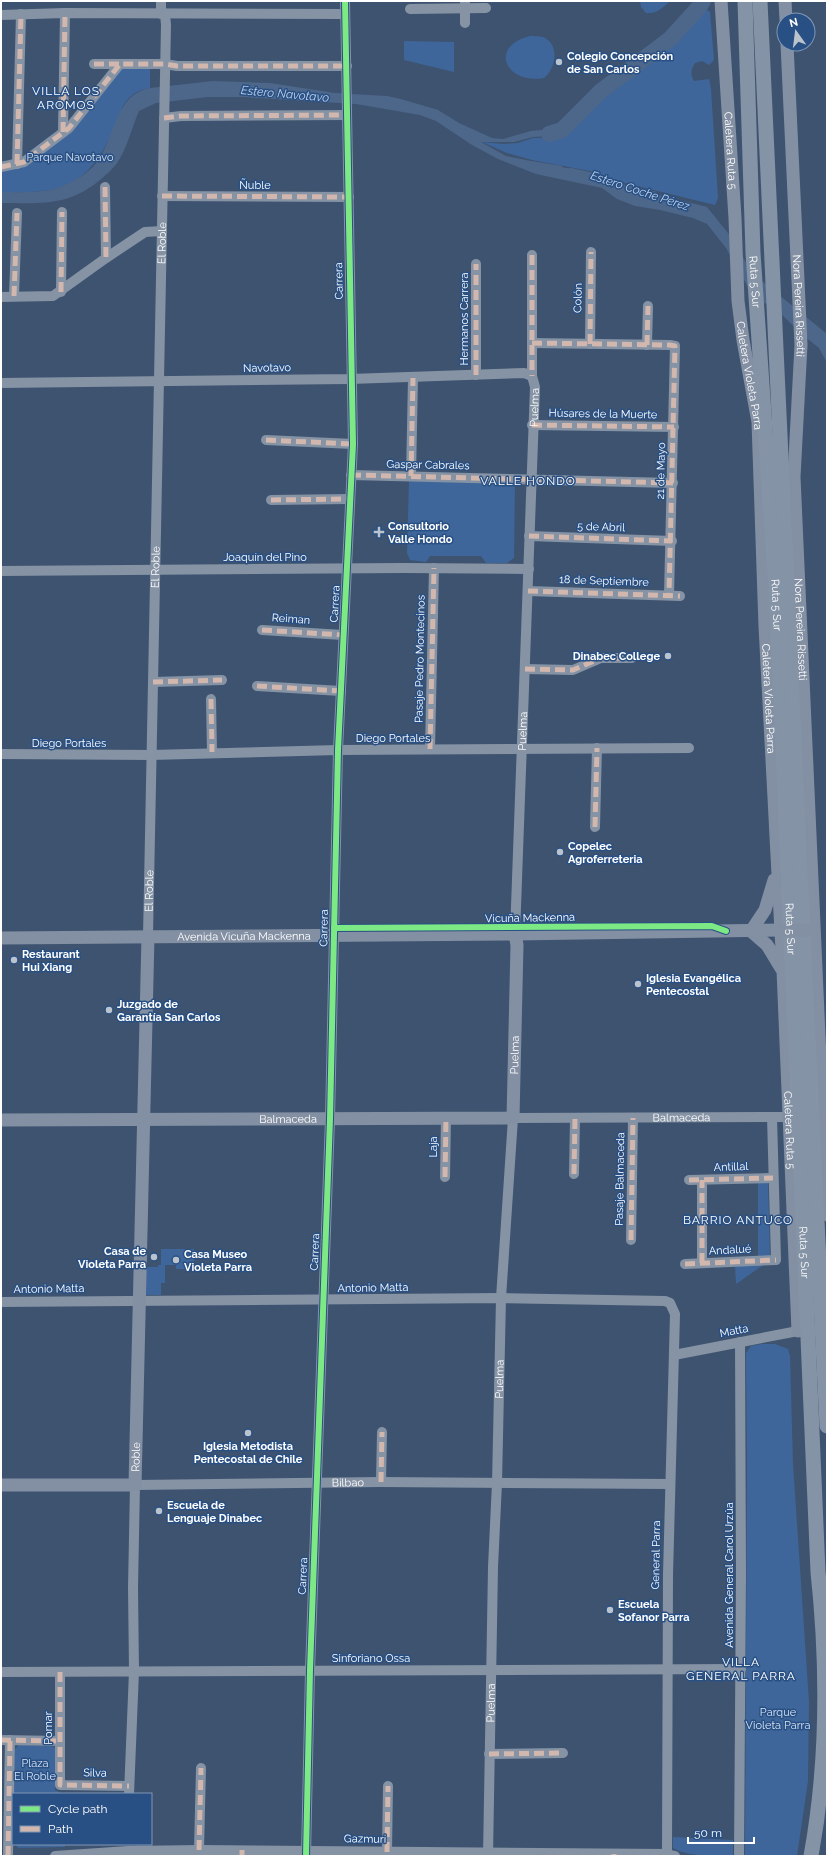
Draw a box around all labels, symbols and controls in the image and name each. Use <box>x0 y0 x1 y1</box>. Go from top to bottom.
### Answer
north arrow <box>776 12 816 52</box>
text: N <box>788 15 799 30</box>
place label: Colegio Concepción de San Carlos <box>567 50 674 76</box>
marker: Colegio Concepción de San Carlos <box>554 57 564 67</box>
water label: Estero Navotavo <box>240 83 330 105</box>
district label: VILLA LOS AROMOS <box>32 84 100 112</box>
street label: Caletera Ruta 5 <box>722 111 740 190</box>
park label: Parque Navotavo <box>26 151 114 164</box>
water label: Estero Coche Pérez <box>589 168 692 214</box>
street label: Ñuble <box>239 178 271 192</box>
street label: El Roble <box>155 221 169 264</box>
street label: Nora Pereira Rissetti <box>790 254 808 357</box>
street label: Ruta 5 Sur <box>747 255 763 308</box>
street label: Carrera <box>332 262 346 300</box>
street label: Hermanos Carrera <box>458 273 471 365</box>
street label: Colón <box>571 283 585 313</box>
street label: Caletera Violeta Parra <box>734 320 765 430</box>
street label: Navotavo <box>243 361 292 375</box>
street label: Puelma <box>527 388 541 427</box>
street label: Húsares de la Muerte <box>549 407 658 421</box>
street label: 21 de Mayo <box>654 442 668 500</box>
street label: Gaspar Cabrales <box>386 458 470 472</box>
district label: VALLE HONDO <box>480 474 576 488</box>
place label: Consultorio Valle Hondo <box>388 520 453 546</box>
street label: 5 de Abril <box>577 520 625 534</box>
marker: Consultorio Valle Hondo <box>373 526 385 538</box>
street label: El Roble <box>148 545 162 588</box>
street label: Joaquín del Pino <box>223 551 307 564</box>
street label: 18 de Septiembre <box>559 573 650 589</box>
street label: Nora Pereira Rissetti <box>792 578 810 681</box>
street label: Ruta 5 Sur <box>769 579 784 631</box>
street label: Carrera <box>328 585 342 623</box>
street label: Pasaje Pedro Montecinos <box>412 595 428 723</box>
street label: Reiman <box>271 611 311 627</box>
street label: Caletera Violeta Parra <box>759 643 778 754</box>
place label: Dinabec College <box>573 650 660 663</box>
marker: Dinabec College <box>663 651 673 661</box>
street label: Puelma <box>515 711 530 751</box>
street label: Diego Portales <box>356 732 430 745</box>
street label: Diego Portales <box>32 737 106 750</box>
place label: Copelec Agroferreteria <box>568 840 643 866</box>
marker: Copelec Agroferreteria <box>555 847 565 857</box>
street label: El Roble <box>142 869 156 912</box>
street label: Ruta 5 Sur <box>783 902 798 955</box>
street label: Carrera <box>317 909 331 947</box>
street label: Vicuña Mackenna <box>485 911 575 925</box>
street label: Avenida Vicuña Mackenna <box>177 929 311 943</box>
place label: Restaurant Hui Xiang <box>22 948 81 974</box>
marker: Restaurant Hui Xiang <box>9 955 19 965</box>
place label: Iglesia Evangélica Pentecostal <box>646 972 741 998</box>
marker: Iglesia Evangélica Pentecostal <box>633 979 643 989</box>
place label: Juzgado de Garantía San Carlos <box>117 998 221 1024</box>
marker: Juzgado de Garantía San Carlos <box>104 1005 114 1015</box>
street label: Puelma <box>508 1035 521 1075</box>
street label: Caletera Ruta 5 <box>782 1091 798 1169</box>
street label: Balmaceda <box>653 1111 710 1124</box>
street label: Balmaceda <box>259 1112 317 1125</box>
street label: Pasaje Balmaceda <box>613 1132 627 1226</box>
street label: Laja <box>427 1137 440 1157</box>
street label: Antillal <box>713 1160 749 1174</box>
district label: BARRIO ANTUCO <box>683 1213 793 1227</box>
street label: Ruta 5 Sur <box>797 1226 812 1279</box>
street label: Carrera <box>308 1233 322 1271</box>
street label: Andalué <box>708 1242 752 1258</box>
place label: Casa de Violeta Parra <box>78 1245 146 1271</box>
place label: Casa Museo Violeta Parra <box>184 1248 252 1274</box>
marker: Casa de Violeta Parra <box>149 1252 159 1262</box>
marker: Casa Museo Violeta Parra <box>171 1255 181 1265</box>
street label: Antonio Matta <box>337 1281 409 1295</box>
street label: Antonio Matta <box>13 1282 85 1296</box>
street label: Matta <box>719 1322 749 1340</box>
street label: Puelma <box>492 1360 506 1399</box>
marker: Iglesia Metodista Pentecostal de Chile <box>243 1428 253 1438</box>
place label: Iglesia Metodista Pentecostal de Chile <box>194 1440 303 1466</box>
street label: Roble <box>129 1441 143 1472</box>
street label: Bilbao <box>332 1476 364 1489</box>
place label: Escuela de Lenguaje Dinabec <box>167 1499 262 1525</box>
street label: Avenida General Carol Urzúa <box>723 1502 736 1648</box>
marker: Escuela de Lenguaje Dinabec <box>154 1506 164 1516</box>
street label: General Parra <box>649 1520 663 1590</box>
street label: Carrera <box>296 1557 310 1595</box>
place label: Escuela Sofanor Parra <box>618 1598 690 1624</box>
marker: Escuela Sofanor Parra <box>605 1605 615 1615</box>
street label: Sinforiano Ossa <box>332 1652 410 1665</box>
district label: VILLA GENERAL PARRA <box>686 1655 796 1683</box>
street label: Puelma <box>484 1683 497 1723</box>
park label: Parque Violeta Parra <box>746 1706 810 1732</box>
street label: Pomar <box>42 1711 55 1745</box>
park label: Plaza El Roble <box>14 1757 57 1783</box>
street label: Silva <box>83 1766 107 1780</box>
legend <box>12 1793 152 1845</box>
text: Cycle path <box>48 1802 107 1816</box>
scale bar <box>688 1819 754 1845</box>
text: Path <box>48 1822 73 1836</box>
text: 50 m <box>694 1826 722 1840</box>
street label: Gazmuri <box>344 1832 386 1846</box>

